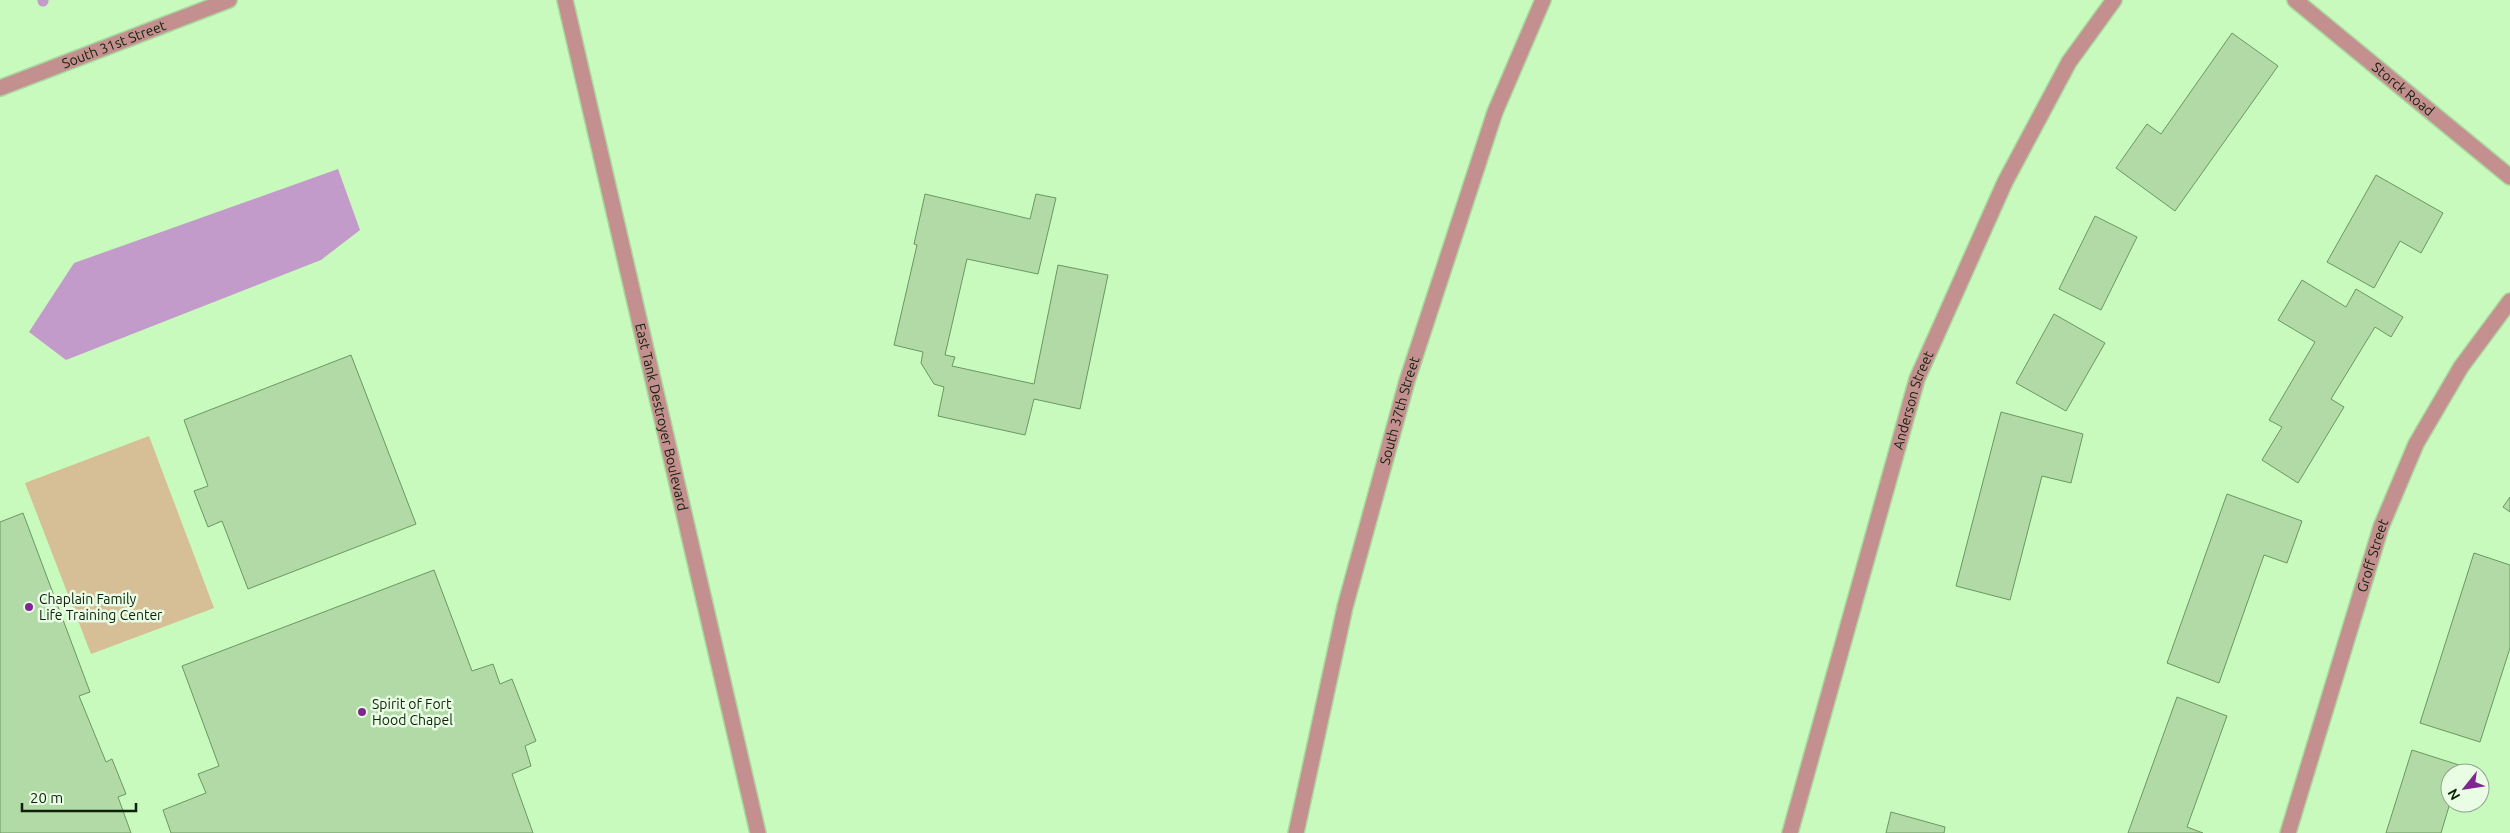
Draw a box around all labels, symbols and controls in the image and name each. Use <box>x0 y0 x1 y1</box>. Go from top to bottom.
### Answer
street label: South 31st Street <box>60 17 169 71</box>
street label: Storck Road <box>2369 59 2437 119</box>
street label: East Tank Destroyer Boulevard <box>632 321 691 512</box>
street label: Anderson Street <box>1890 348 1937 451</box>
street label: South 37th Street <box>1376 354 1423 467</box>
street label: Groff Street <box>2354 516 2392 594</box>
place label: Chaplain Family Life Training Center <box>39 591 163 623</box>
marker: Chaplain Family Life Training Center <box>23 601 35 613</box>
place label: Spirit of Fort Hood Chapel <box>372 696 453 728</box>
marker: Spirit of Fort Hood Chapel <box>356 706 368 718</box>
north arrow <box>2440 763 2490 813</box>
scale bar <box>22 780 136 812</box>
text: N <box>2444 786 2463 803</box>
text: 20 m <box>30 789 63 806</box>

